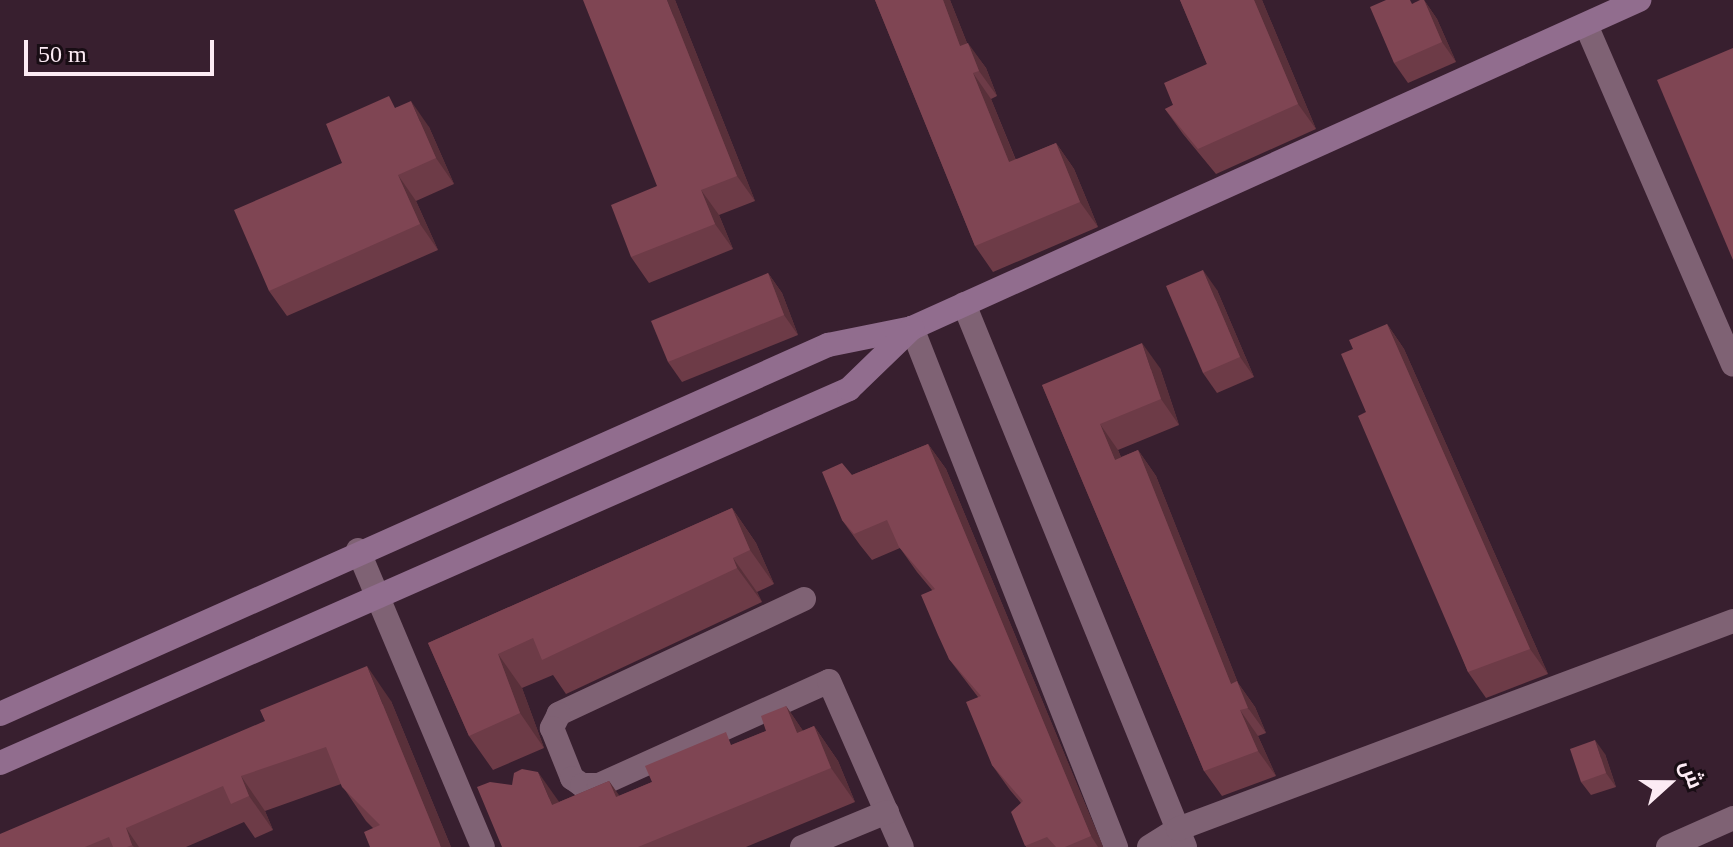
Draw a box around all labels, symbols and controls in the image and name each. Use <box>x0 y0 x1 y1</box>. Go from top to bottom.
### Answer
scale bar <box>28 24 218 74</box>
text: 50 m <box>38 41 87 67</box>
north arrow <box>1629 743 1709 823</box>
text: ش <box>1675 757 1709 792</box>

